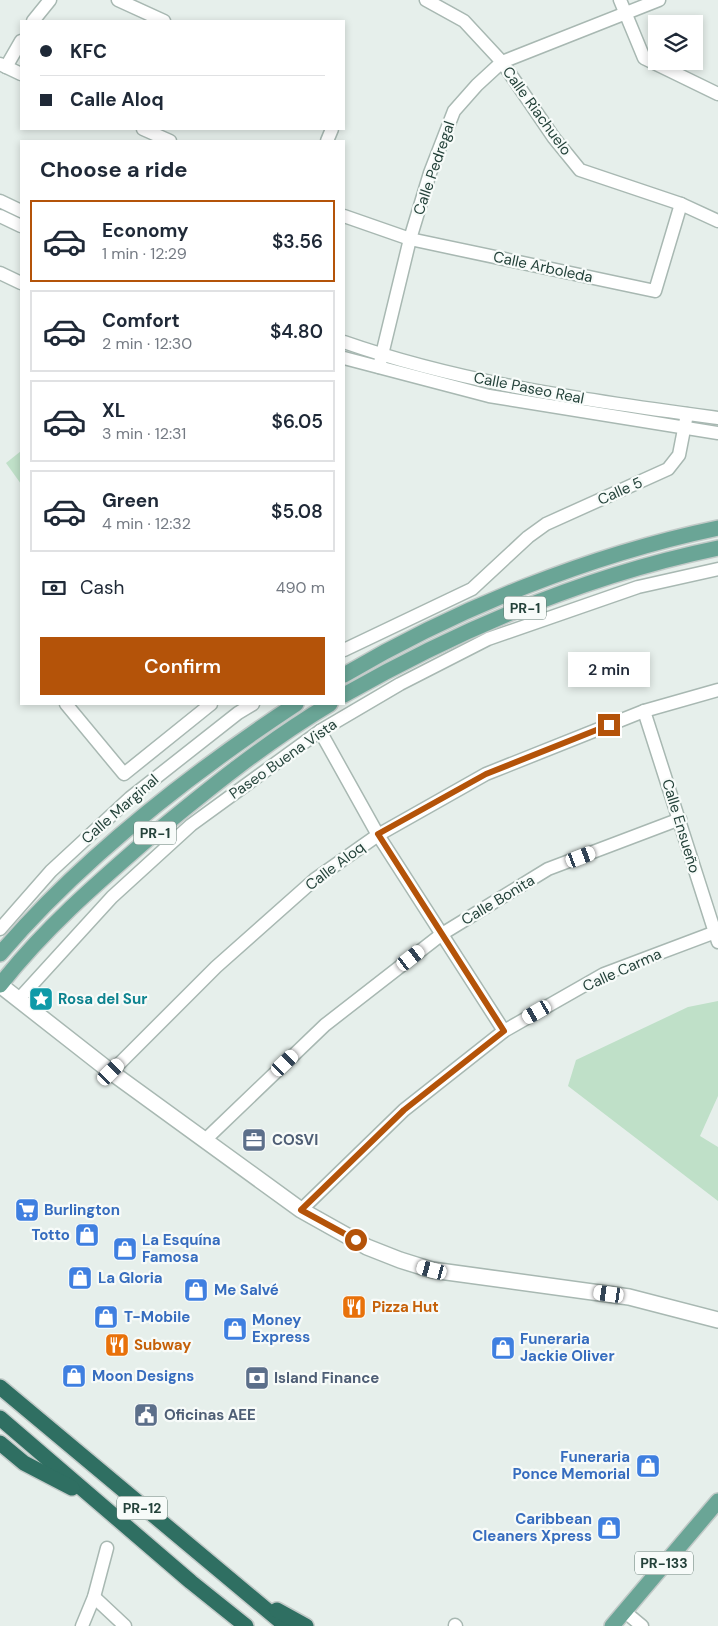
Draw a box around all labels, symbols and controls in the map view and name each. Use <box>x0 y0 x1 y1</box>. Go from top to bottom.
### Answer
map controls <box>648 15 703 70</box>
button: layers <box>648 15 703 70</box>
text: KFC <box>70 39 107 64</box>
street label: Calle Riachuelo <box>498 63 576 160</box>
text: Calle Aloq <box>70 87 164 112</box>
street label: Calle Pedregal <box>409 118 459 218</box>
text: Choose a ride <box>40 155 188 184</box>
text: Economy <box>102 218 189 243</box>
icon: car <box>42 219 87 264</box>
text: $3.56 <box>272 229 323 254</box>
text: 1 min · 12:29 <box>102 243 187 264</box>
street label: Calle Arboleda <box>491 247 595 287</box>
text: Comfort <box>102 308 180 333</box>
icon: car <box>42 309 87 354</box>
text: $4.80 <box>270 319 323 344</box>
text: 2 min · 12:30 <box>102 333 192 354</box>
street label: Calle Paseo Real <box>472 367 586 409</box>
text: XL <box>102 398 125 423</box>
icon: car <box>42 399 87 444</box>
text: $6.05 <box>272 409 323 434</box>
text: 3 min · 12:31 <box>102 423 186 444</box>
street label: Calle 5 <box>594 472 646 510</box>
text: Green <box>102 488 159 513</box>
icon: car <box>42 489 87 534</box>
text: $5.08 <box>271 499 323 524</box>
text: 4 min · 12:32 <box>102 513 191 534</box>
icon: cash <box>40 574 68 602</box>
text: Cash <box>80 575 124 600</box>
text: 490 m <box>276 577 325 598</box>
road number: PR-1 <box>504 596 546 620</box>
button: Confirm <box>40 637 325 695</box>
callout: 2 min <box>568 652 650 688</box>
text: 2 min <box>588 659 630 680</box>
street label: Paseo Buena Vista <box>225 714 341 804</box>
route end <box>598 714 620 736</box>
street label: Calle Marginal <box>77 770 163 848</box>
street label: Calle Ensueño <box>657 777 705 876</box>
road number: PR-1 <box>134 821 176 844</box>
street label: Calle Aloq <box>301 837 369 895</box>
car <box>564 845 597 869</box>
street label: Calle Bonita <box>458 870 538 930</box>
car <box>394 943 427 973</box>
street label: Calle Carma <box>580 944 664 996</box>
place icon: Rosa del Sur <box>28 986 54 1012</box>
place label: Rosa del Sur <box>58 989 147 1009</box>
car <box>520 998 553 1026</box>
car <box>268 1047 301 1079</box>
car <box>95 1056 126 1088</box>
office icon: COSVI <box>241 1127 267 1153</box>
place label: COSVI <box>272 1130 318 1150</box>
supermarket icon: Burlington <box>14 1197 40 1223</box>
place label: Burlington <box>44 1200 120 1220</box>
shop icon: Totto <box>74 1222 100 1248</box>
place label: Totto <box>32 1225 70 1245</box>
route start <box>345 1229 367 1251</box>
place label: La Esquína Famosa <box>142 1230 221 1267</box>
shop icon: La Esquína Famosa <box>112 1236 138 1262</box>
car <box>415 1259 448 1281</box>
shop icon: La Gloria <box>67 1265 93 1291</box>
place label: La Gloria <box>98 1268 163 1288</box>
shop icon: Me Salvé <box>183 1277 209 1303</box>
place label: Me Salvé <box>214 1280 279 1300</box>
car <box>593 1284 624 1304</box>
restaurant icon: Pizza Hut <box>341 1294 367 1320</box>
place label: Pizza Hut <box>372 1297 439 1317</box>
shop icon: T-Mobile <box>93 1304 119 1330</box>
place label: T-Mobile <box>124 1307 190 1327</box>
place label: Money Express <box>252 1310 310 1347</box>
shop icon: Money Express <box>222 1316 248 1342</box>
place label: Funeraria Jackie Oliver <box>520 1329 615 1366</box>
restaurant icon: Subway <box>104 1332 130 1358</box>
place label: Subway <box>134 1335 191 1355</box>
shop icon: Funeraria Jackie Oliver <box>490 1335 516 1361</box>
shop icon: Moon Designs <box>61 1363 87 1389</box>
bank icon: Island Finance <box>244 1365 270 1391</box>
place label: Moon Designs <box>92 1366 194 1386</box>
place label: Island Finance <box>274 1368 379 1388</box>
public building icon: Oficinas AEE <box>133 1402 159 1428</box>
place label: Oficinas AEE <box>164 1405 256 1425</box>
place label: Funeraria Ponce Memorial <box>512 1447 630 1484</box>
shop icon: Funeraria Ponce Memorial <box>635 1453 661 1479</box>
road number: PR-12 <box>117 1496 167 1520</box>
place label: Caribbean Cleaners Xpress <box>472 1509 592 1546</box>
shop icon: Caribbean Cleaners Xpress <box>596 1515 622 1541</box>
road number: PR-133 <box>635 1552 693 1575</box>

